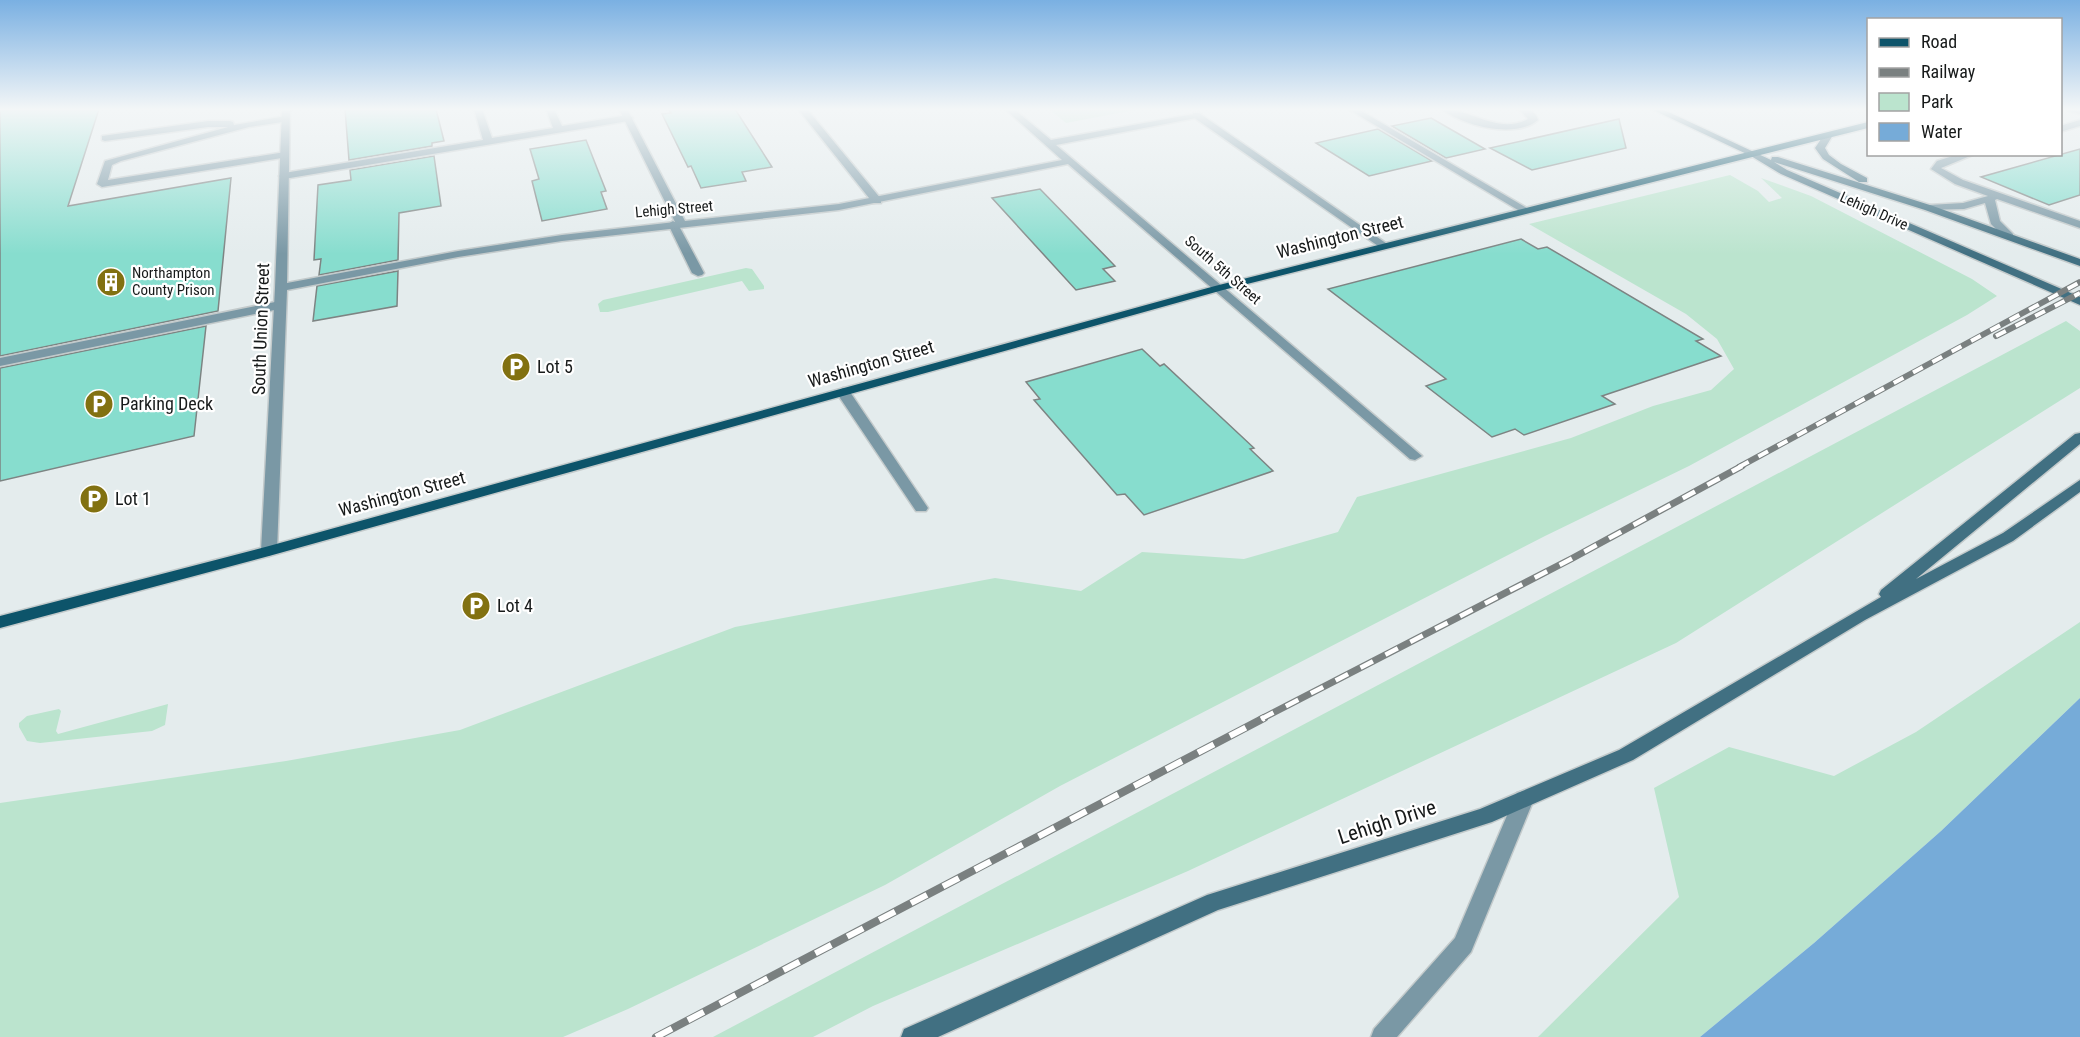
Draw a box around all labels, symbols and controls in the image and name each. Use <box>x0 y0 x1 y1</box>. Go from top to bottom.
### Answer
legend <box>1867 18 2062 156</box>
text: Road <box>1921 31 1957 52</box>
text: Railway <box>1921 61 1976 82</box>
text: Park <box>1921 91 1953 112</box>
text: Water <box>1921 121 1963 142</box>
street label: Lehigh Drive <box>1837 188 1911 234</box>
street label: Lehigh Street <box>634 197 714 221</box>
street label: Washington Street <box>1274 211 1405 262</box>
street label: South 5th Street <box>1181 232 1265 308</box>
street label: South Union Street <box>248 263 273 395</box>
place label: Northampton County Prison <box>132 264 215 299</box>
building icon: Northampton County Prison <box>95 266 127 298</box>
street label: Washington Street <box>806 336 936 392</box>
parking icon: Lot 5 <box>500 351 532 383</box>
place label: Lot 5 <box>537 356 573 377</box>
parking icon: Parking Deck <box>83 388 115 420</box>
place label: Parking Deck <box>120 393 213 414</box>
street label: Washington Street <box>336 467 467 520</box>
parking icon: Lot 1 <box>78 483 110 515</box>
place label: Lot 1 <box>115 488 151 509</box>
parking icon: Lot 4 <box>460 590 492 622</box>
place label: Lot 4 <box>497 595 533 616</box>
street label: Lehigh Drive <box>1335 795 1439 849</box>

